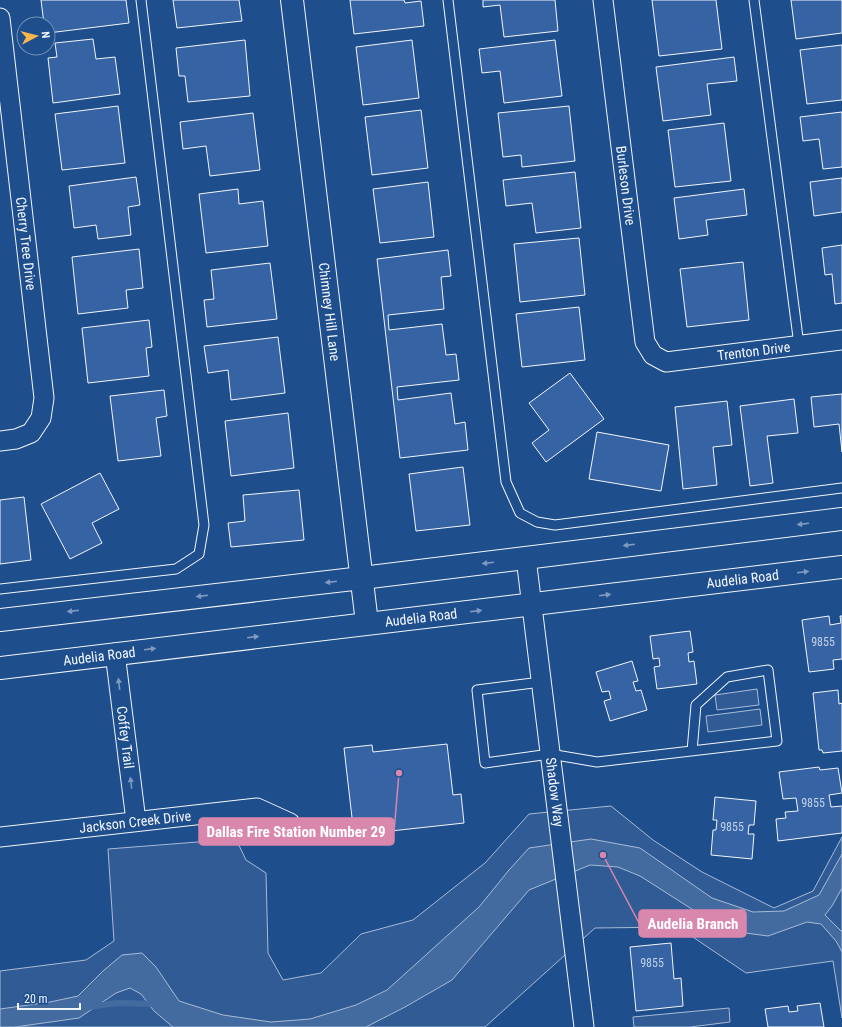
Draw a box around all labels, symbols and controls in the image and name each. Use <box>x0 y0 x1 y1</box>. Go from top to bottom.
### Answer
north arrow <box>16 16 56 56</box>
text: N <box>39 31 52 39</box>
street label: Burleson Drive <box>613 145 639 227</box>
street label: Cherry Tree Drive <box>13 196 40 292</box>
street label: Chimney Hill Lane <box>316 262 343 362</box>
street label: Trenton Drive <box>716 338 791 364</box>
one-way arrow <box>797 521 809 527</box>
one-way arrow <box>623 542 635 548</box>
one-way arrow <box>482 560 494 566</box>
street label: Audelia Road <box>706 567 780 591</box>
one-way arrow <box>797 569 809 575</box>
one-way arrow <box>325 578 337 585</box>
one-way arrow <box>599 592 611 599</box>
one-way arrow <box>196 593 208 600</box>
street label: Audelia Road <box>384 605 458 630</box>
one-way arrow <box>470 607 482 614</box>
one-way arrow <box>67 608 79 614</box>
one-way arrow <box>247 634 259 640</box>
house number: 9855 <box>811 635 835 649</box>
street label: Audelia Road <box>62 644 136 668</box>
one-way arrow <box>144 646 156 652</box>
one-way arrow <box>116 678 122 690</box>
street label: Coffey Trail <box>114 705 137 770</box>
street label: Shadow Way <box>543 757 567 828</box>
one-way arrow <box>128 777 134 789</box>
house number: 9855 <box>801 796 825 810</box>
street label: Jackson Creek Drive <box>78 807 192 836</box>
callout: Dallas Fire Station Number 29 <box>199 818 394 845</box>
house number: 9855 <box>720 820 744 834</box>
text: Dallas Fire Station Number 29 <box>206 823 386 841</box>
callout: Audelia Branch <box>639 910 746 937</box>
text: Audelia Branch <box>648 915 738 933</box>
house number: 9855 <box>640 956 664 970</box>
scale bar <box>18 985 80 1011</box>
text: 20 m <box>24 992 48 1006</box>

